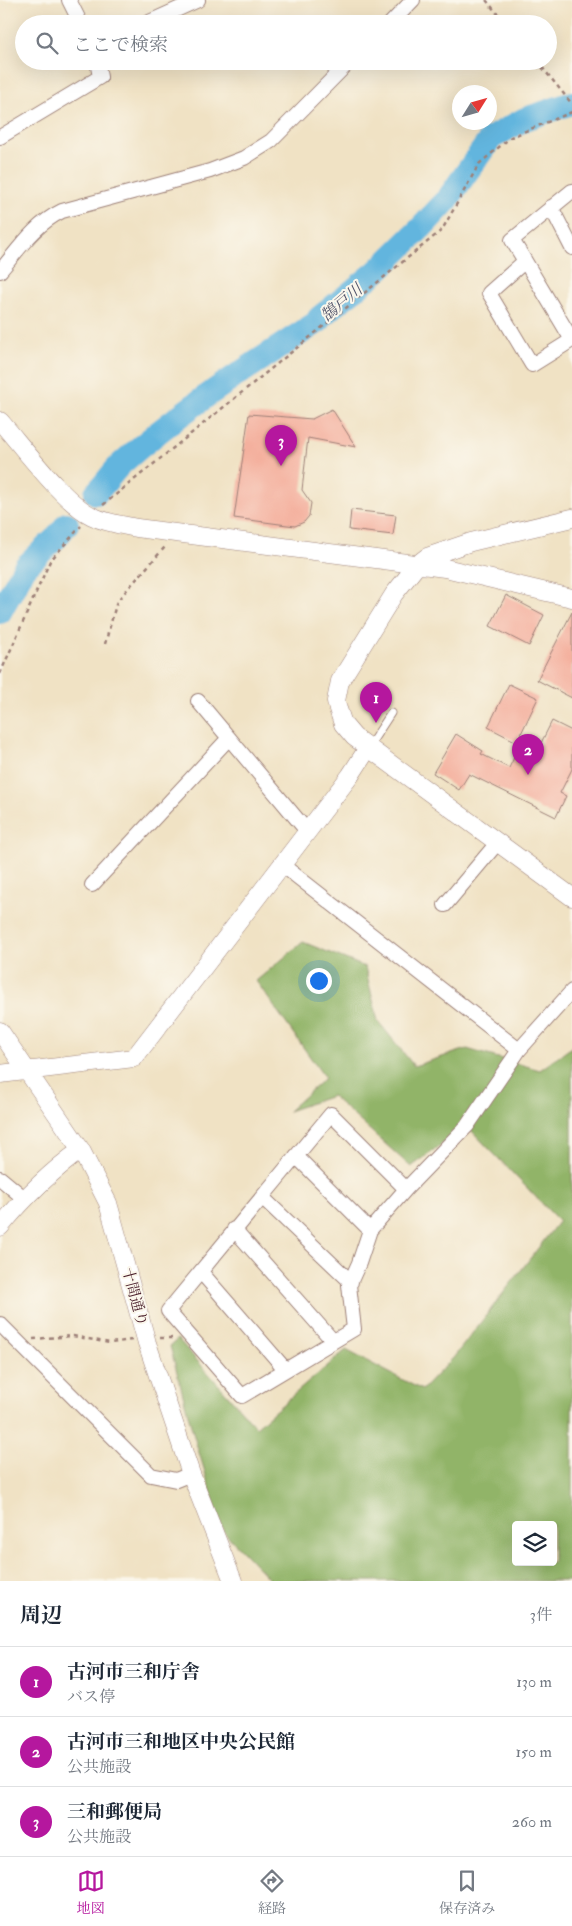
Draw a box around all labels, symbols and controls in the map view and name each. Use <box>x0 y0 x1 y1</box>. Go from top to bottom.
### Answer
search box <box>15 15 557 70</box>
icon: search <box>33 29 61 57</box>
text: ここで検索 <box>73 33 168 57</box>
north arrow <box>452 85 497 130</box>
water label: 鵠戸川 <box>317 278 368 326</box>
pin: 3 <box>265 425 297 466</box>
pin: 1 <box>360 682 392 723</box>
pin: 2 <box>512 734 544 775</box>
your location <box>306 968 332 994</box>
street label: 十間通り <box>118 1266 151 1329</box>
map controls <box>512 1521 557 1566</box>
button: layers <box>512 1521 557 1566</box>
text: 周辺 <box>20 1602 62 1629</box>
text: 3件 <box>530 1605 552 1625</box>
text: 古河市三和庁舎 <box>67 1660 200 1684</box>
text: 1 <box>33 1672 39 1692</box>
text: 130 m <box>516 1672 552 1692</box>
text: バス停 <box>67 1687 115 1707</box>
text: 古河市三和地区中央公民館 <box>67 1730 295 1754</box>
text: 2 <box>32 1742 40 1762</box>
text: 150 m <box>515 1742 552 1762</box>
text: 公共施設 <box>67 1757 131 1777</box>
text: 三和郵便局 <box>67 1800 162 1824</box>
text: 3 <box>33 1812 39 1832</box>
text: 260 m <box>512 1812 552 1832</box>
text: 公共施設 <box>67 1827 131 1847</box>
tab: 地図 <box>77 1867 105 1917</box>
tab: 経路 <box>258 1867 286 1917</box>
tab: 保存済み <box>439 1867 495 1917</box>

